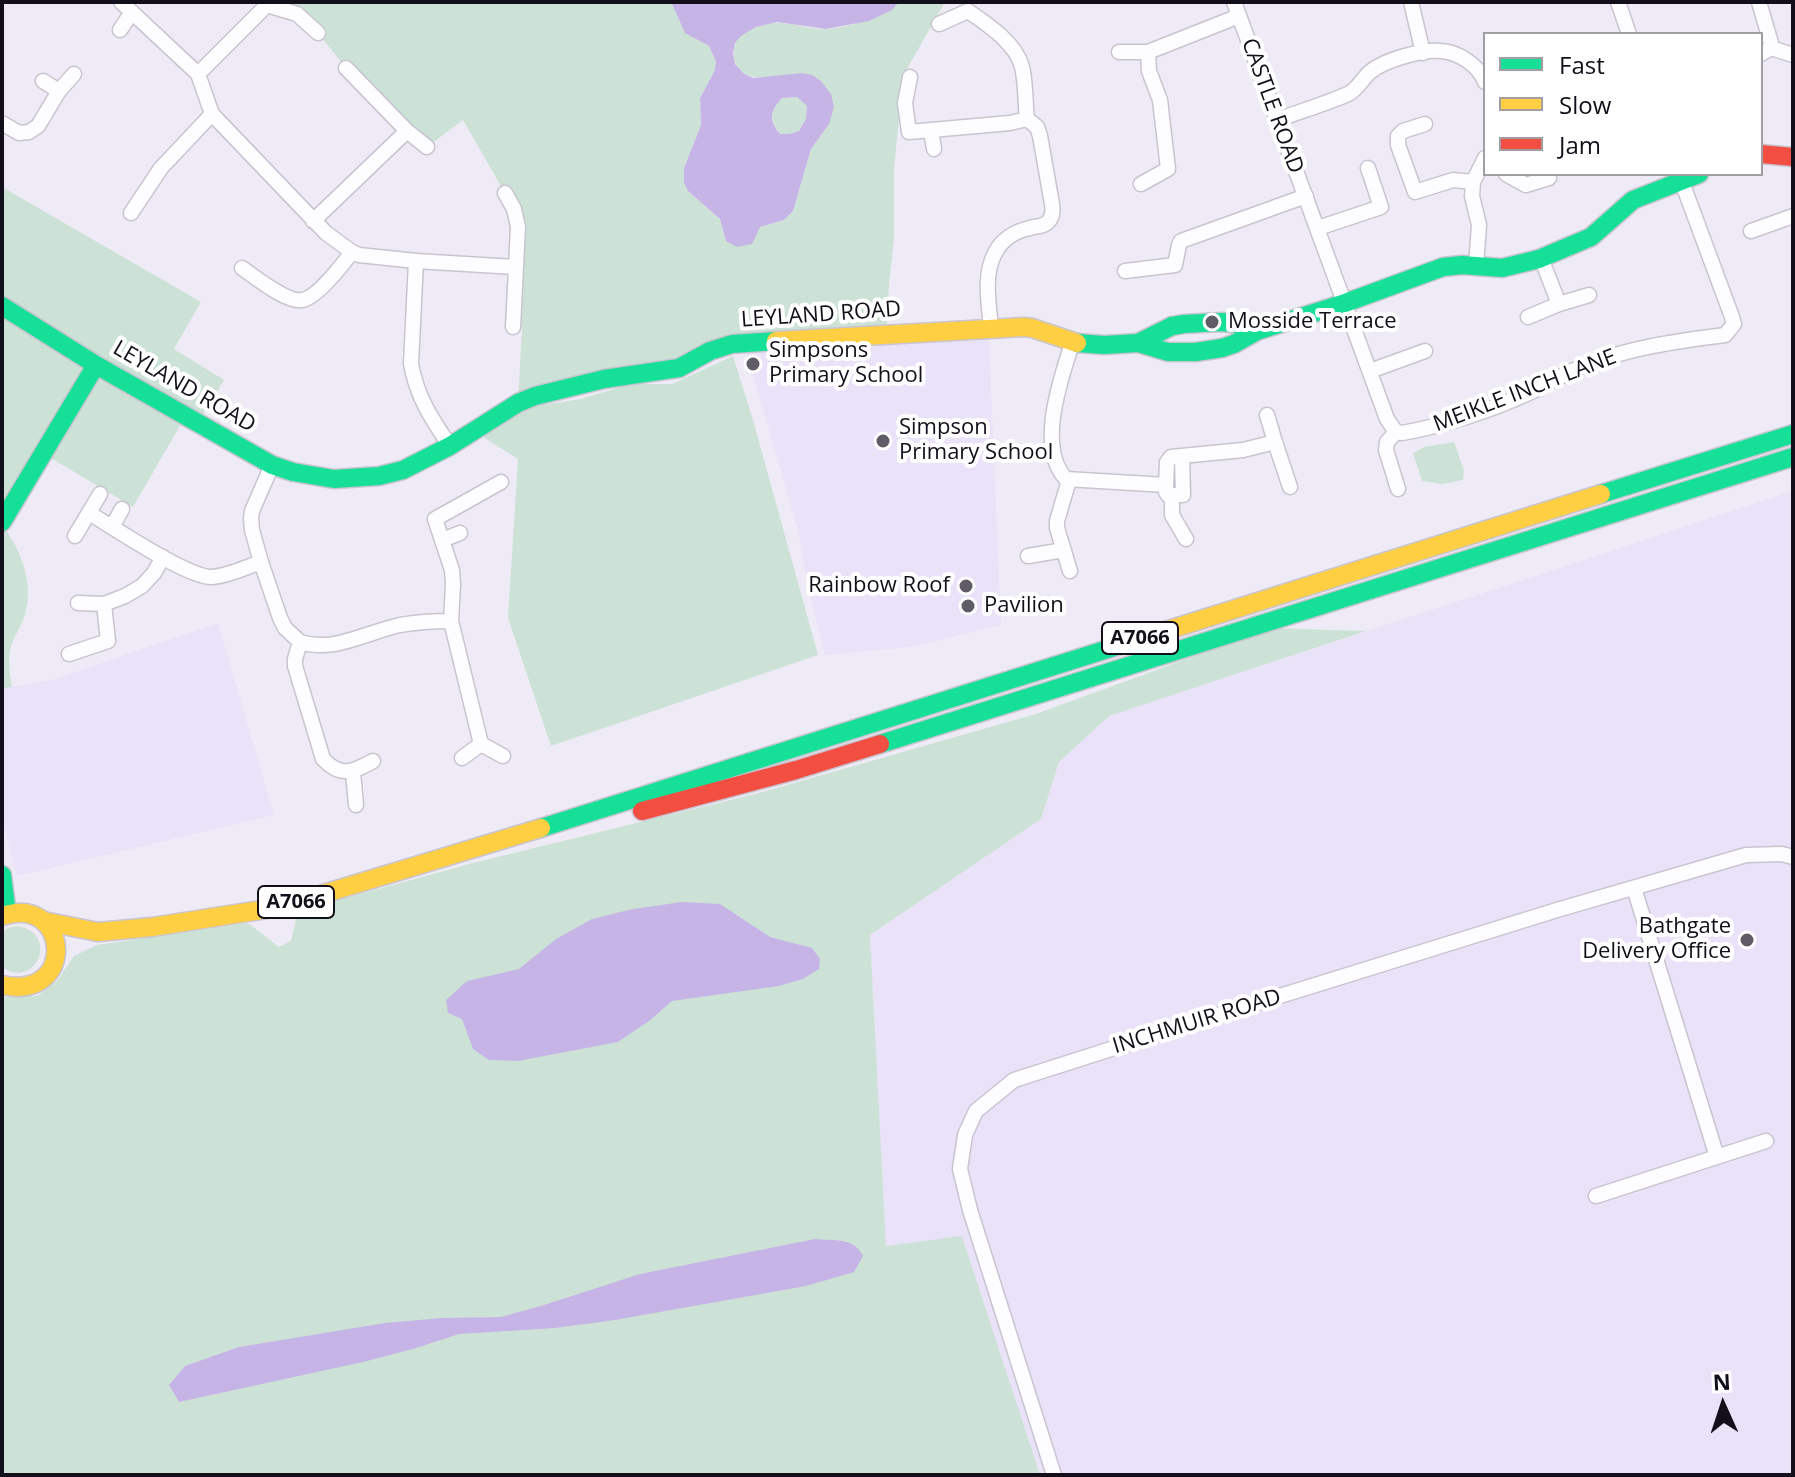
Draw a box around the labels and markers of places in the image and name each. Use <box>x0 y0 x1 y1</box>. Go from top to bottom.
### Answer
place label: Mosside Terrace <box>1228 309 1397 335</box>
marker: Mosside Terrace <box>1203 313 1221 331</box>
place label: Simpsons Primary School <box>769 338 923 390</box>
marker: Simpsons Primary School <box>744 355 762 373</box>
place label: Simpson Primary School <box>899 415 1053 466</box>
marker: Simpson Primary School <box>874 432 892 450</box>
place label: Rainbow Roof <box>808 573 950 599</box>
marker: Rainbow Roof <box>957 577 975 595</box>
place label: Pavilion <box>984 593 1064 619</box>
marker: Pavilion <box>959 597 977 615</box>
place label: Bathgate Delivery Office <box>1582 914 1731 966</box>
marker: Bathgate Delivery Office <box>1738 931 1756 949</box>

